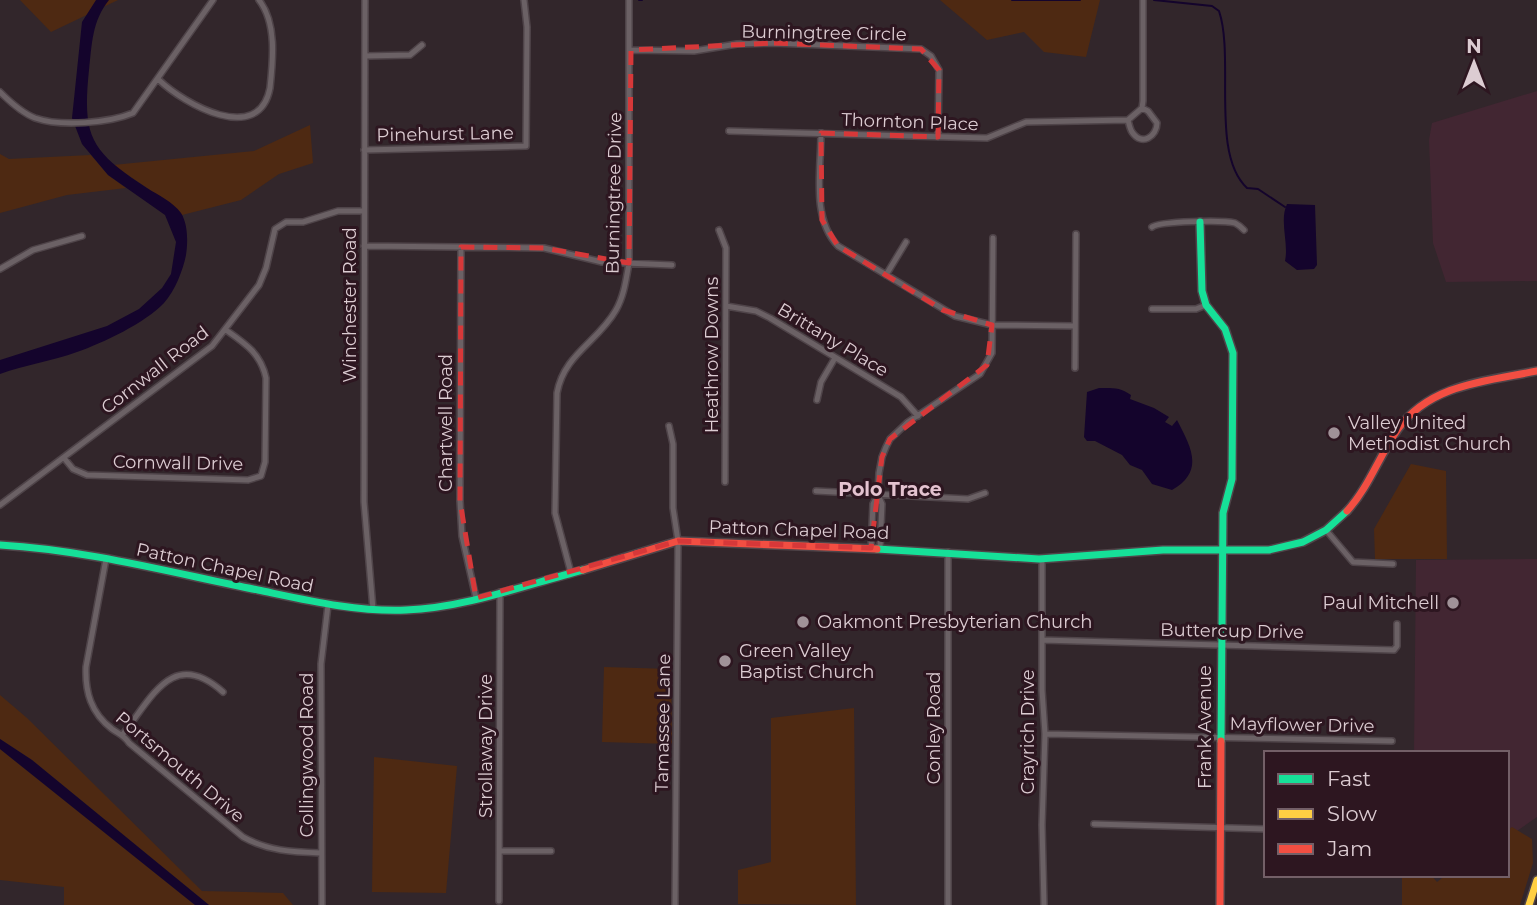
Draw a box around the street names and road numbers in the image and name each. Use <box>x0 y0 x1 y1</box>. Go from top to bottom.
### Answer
street label: Burningtree Circle <box>741 21 907 45</box>
street label: Thornton Place <box>841 109 979 135</box>
street label: Burningtree Drive <box>602 112 626 274</box>
street label: Pinehurst Lane <box>376 122 514 146</box>
street label: Winchester Road <box>339 227 361 383</box>
street label: Heathrow Downs <box>701 277 723 433</box>
street label: Brittany Place <box>774 298 893 382</box>
street label: Cornwall Road <box>97 321 213 419</box>
street label: Chartwell Road <box>435 354 457 492</box>
street label: Cornwall Drive <box>113 451 243 475</box>
street label: Patton Chapel Road <box>708 516 890 544</box>
street label: Patton Chapel Road <box>134 538 316 598</box>
street label: Buttercup Drive <box>1160 619 1304 643</box>
street label: Tamassee Lane <box>651 653 675 792</box>
street label: Frank Avenue <box>1194 665 1216 789</box>
street label: Crayrich Drive <box>1017 669 1039 795</box>
street label: Conley Road <box>923 672 945 784</box>
street label: Collingwood Road <box>296 673 318 837</box>
street label: Strollaway Drive <box>475 674 497 818</box>
street label: Portsmouth Drive <box>111 707 249 827</box>
street label: Mayflower Drive <box>1229 713 1375 737</box>

